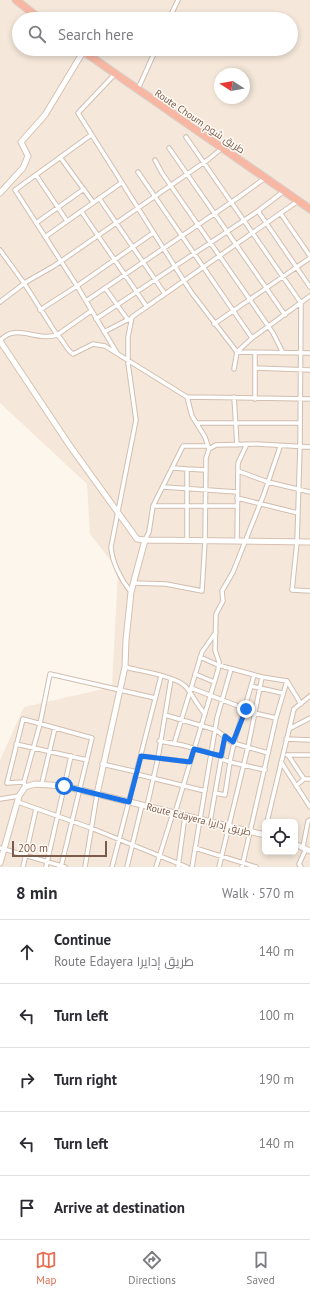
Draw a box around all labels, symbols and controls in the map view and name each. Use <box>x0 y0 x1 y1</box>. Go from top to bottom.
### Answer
search box <box>12 12 298 56</box>
icon: search <box>26 23 48 45</box>
text: Search here <box>58 25 134 44</box>
north arrow <box>214 68 250 104</box>
street label: Route Choum طريق شوم <box>152 86 247 157</box>
route end <box>237 700 255 718</box>
route start <box>55 777 73 795</box>
street label: Route Edayera طريق إدايرا <box>145 800 253 839</box>
map controls <box>262 819 298 855</box>
button: locate <box>262 819 298 855</box>
scale bar <box>12 839 107 858</box>
text: 200 m <box>18 841 48 855</box>
text: 8 min <box>16 882 57 904</box>
text: Walk · 570 m <box>222 885 294 902</box>
text: Continue <box>54 930 111 949</box>
icon: ahead <box>16 941 38 963</box>
text: 140 m <box>259 943 294 960</box>
text: Route Edayera طريق إدايرا <box>54 953 194 970</box>
icon: left <box>16 1005 38 1027</box>
text: Turn left <box>54 1006 108 1025</box>
text: 100 m <box>259 1007 294 1024</box>
icon: right <box>16 1069 38 1091</box>
text: Turn right <box>54 1070 117 1089</box>
text: 190 m <box>259 1071 294 1088</box>
icon: left <box>16 1133 38 1155</box>
text: Turn left <box>54 1134 108 1153</box>
text: 140 m <box>259 1135 294 1152</box>
icon: arrive <box>16 1197 38 1219</box>
text: Arrive at destination <box>54 1198 185 1217</box>
tab: Map <box>35 1249 57 1287</box>
tab: Directions <box>128 1249 176 1287</box>
tab: Saved <box>247 1249 275 1287</box>

